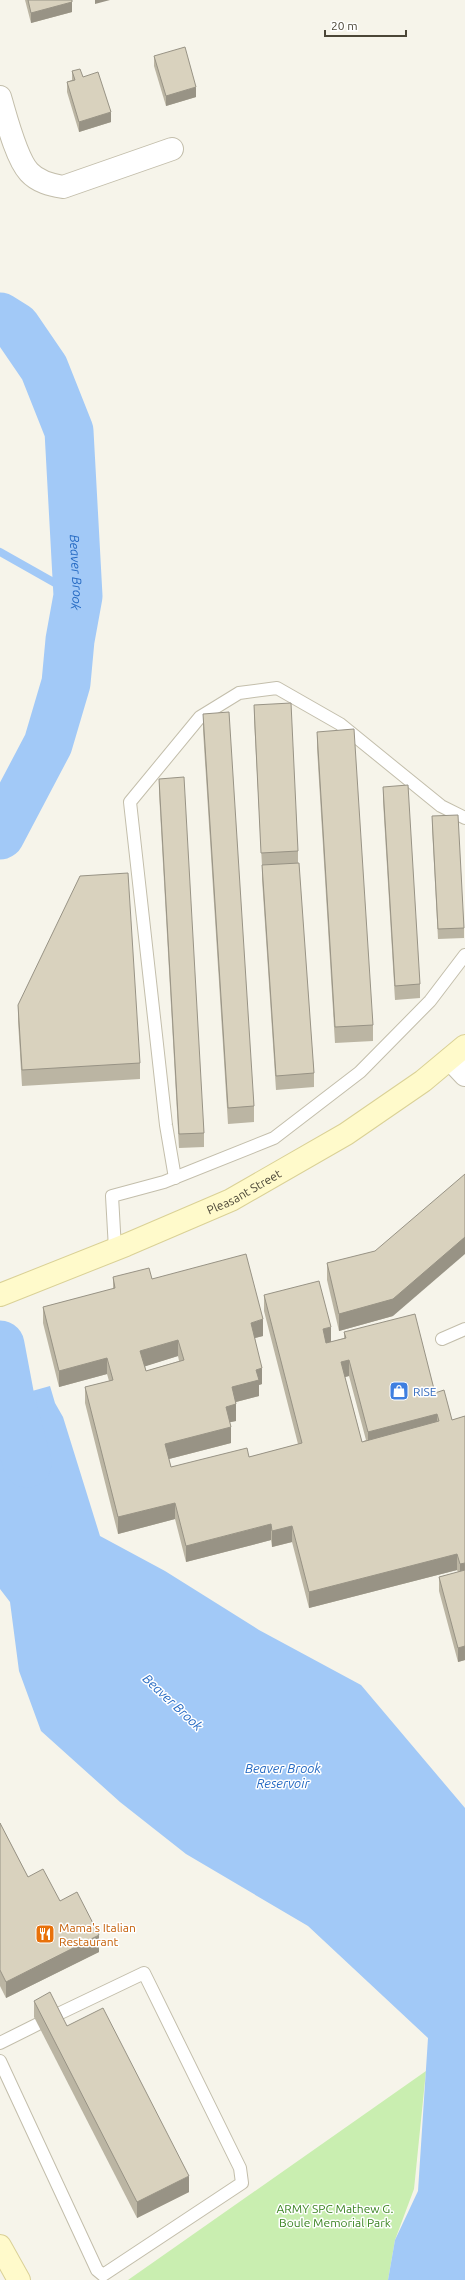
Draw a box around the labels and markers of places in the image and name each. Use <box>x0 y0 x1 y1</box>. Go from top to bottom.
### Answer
shop icon: RISE <box>388 1380 410 1402</box>
place label: RISE <box>413 1385 437 1398</box>
place label: Mama's Italian Restaurant <box>59 1921 136 1948</box>
restaurant icon: Mama's Italian Restaurant <box>34 1923 56 1945</box>

